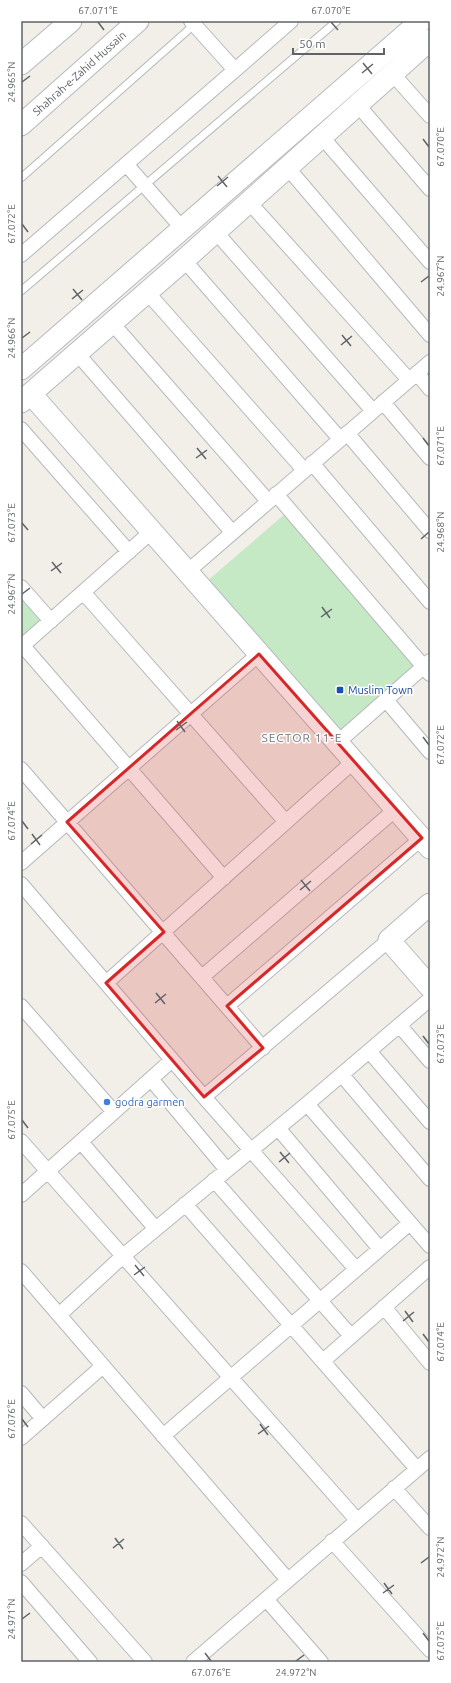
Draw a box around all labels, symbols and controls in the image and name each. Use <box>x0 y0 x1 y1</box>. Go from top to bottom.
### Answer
text: 67.071°E <box>78 5 118 16</box>
text: 67.070°E <box>311 5 351 16</box>
street label: Shahrah-e-Zahid Hussain <box>30 29 128 118</box>
scale bar <box>293 30 384 56</box>
text: 50 m <box>299 37 326 50</box>
text: 24.965°N <box>6 61 17 103</box>
text: 67.070°E <box>435 127 446 167</box>
text: 67.072°E <box>6 204 17 244</box>
text: 24.967°N <box>435 255 446 297</box>
text: 24.966°N <box>6 317 17 359</box>
text: 67.071°E <box>435 426 446 466</box>
text: 67.073°E <box>6 503 17 543</box>
text: 24.968°N <box>435 511 446 553</box>
text: 24.967°N <box>6 573 17 615</box>
place label: Muslim Town <box>348 684 413 696</box>
marker: Muslim Town <box>335 685 345 695</box>
text: 67.072°E <box>435 725 446 765</box>
district label: SECTOR 11-E <box>261 731 343 744</box>
text: 67.074°E <box>6 801 17 841</box>
text: 67.073°E <box>435 1024 446 1064</box>
place label: godra garmen <box>115 1096 185 1108</box>
marker: godra garmen <box>102 1097 112 1107</box>
text: 67.075°E <box>6 1100 17 1140</box>
text: 67.074°E <box>435 1322 446 1362</box>
text: 67.076°E <box>6 1399 17 1439</box>
text: 24.972°N <box>435 1536 446 1578</box>
text: 24.971°N <box>6 1598 17 1640</box>
text: 67.075°E <box>435 1621 446 1661</box>
text: 67.076°E <box>191 1667 231 1678</box>
text: 24.972°N <box>275 1667 317 1678</box>

